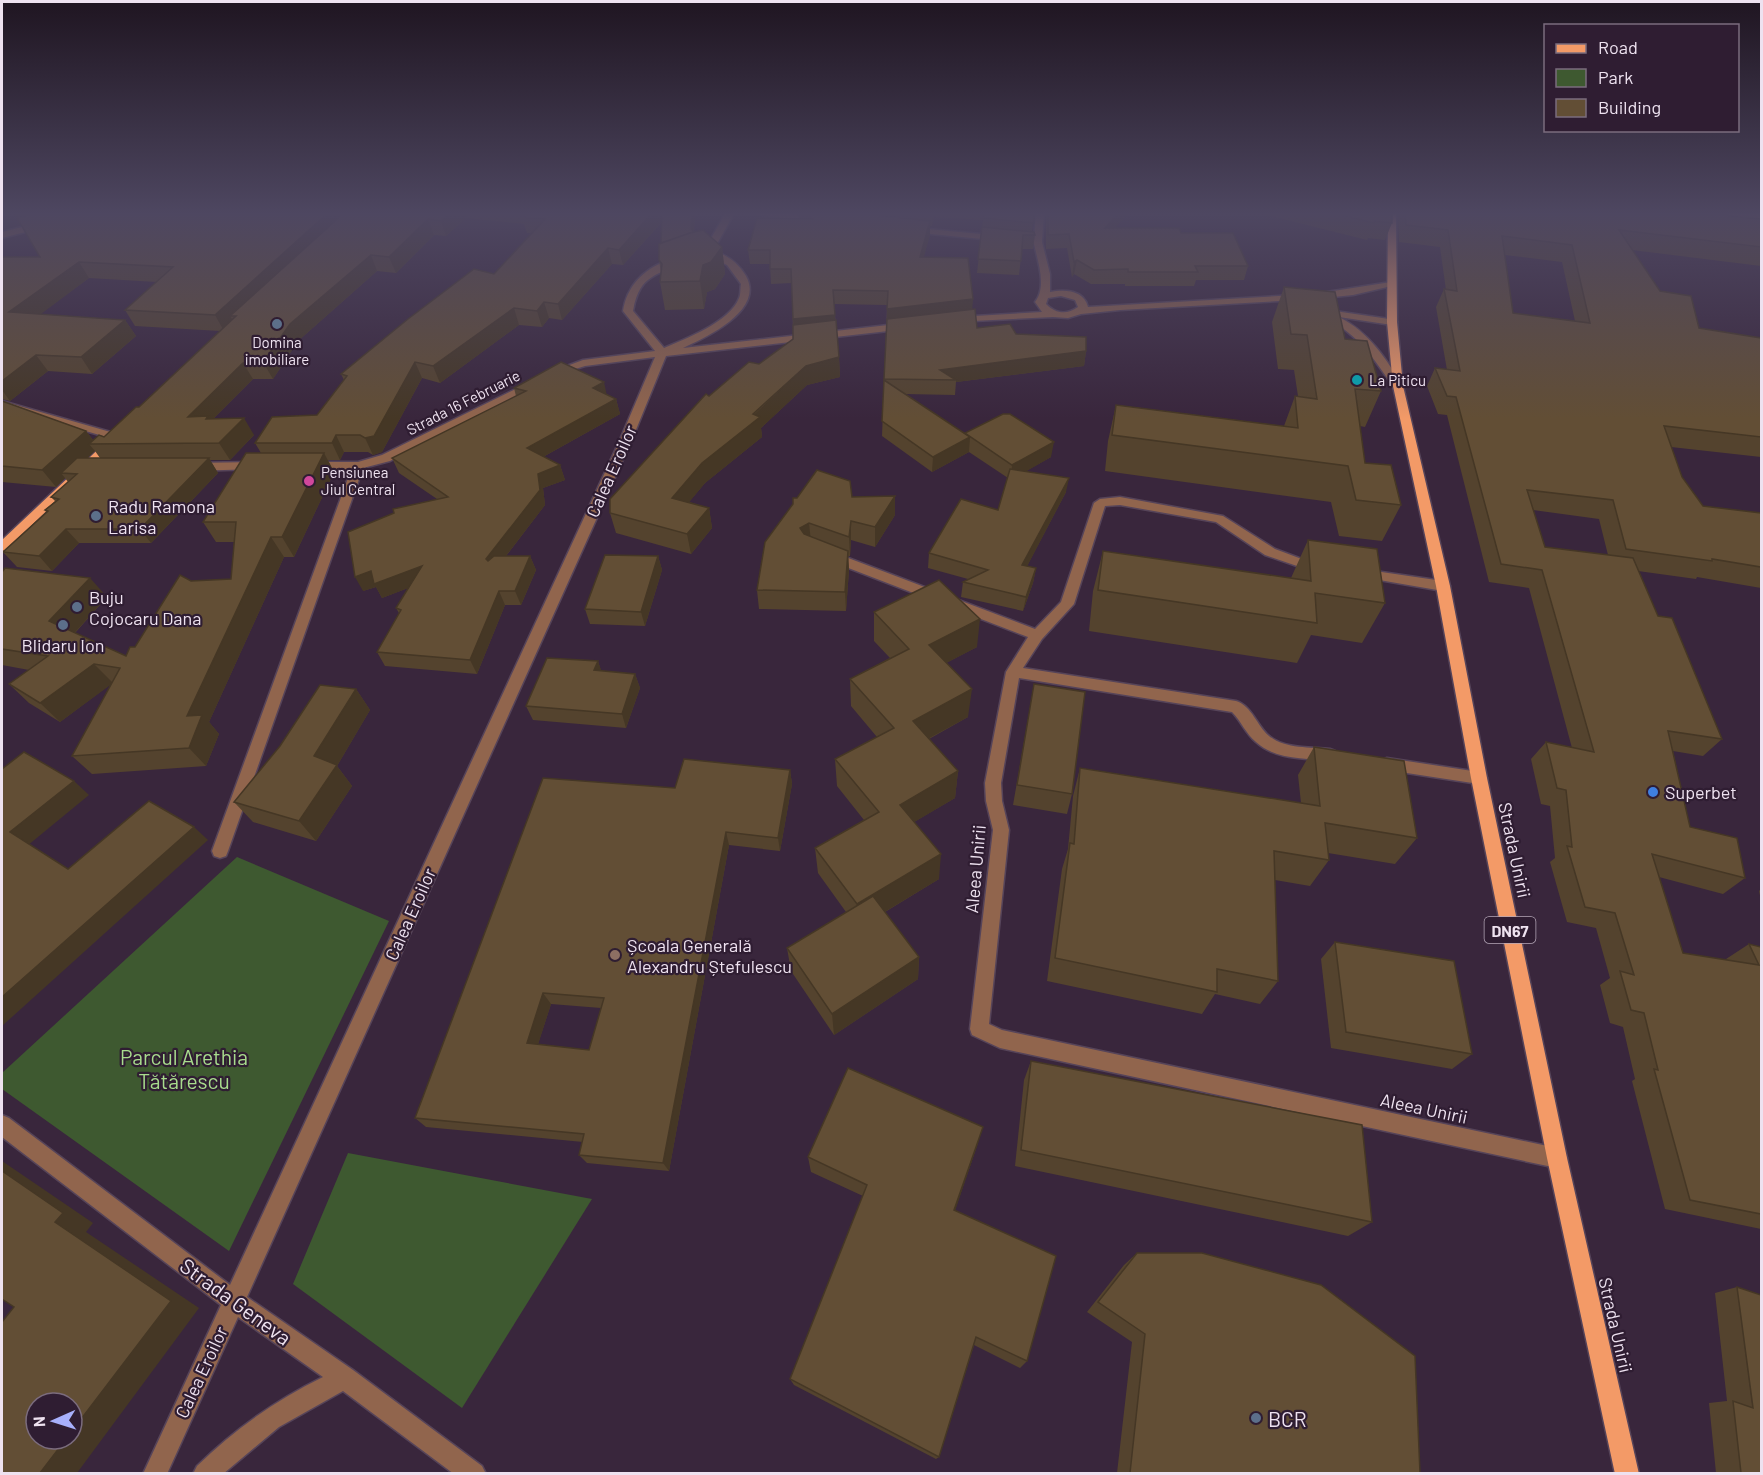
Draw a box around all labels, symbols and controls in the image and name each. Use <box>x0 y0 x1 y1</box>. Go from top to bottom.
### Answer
legend <box>1544 24 1739 132</box>
text: Road <box>1598 36 1638 58</box>
text: Park <box>1598 66 1633 88</box>
text: Building <box>1598 96 1661 118</box>
marker: Domina imobiliare <box>270 317 284 331</box>
place label: Domina imobiliare <box>245 333 309 368</box>
street label: Strada 16 Februarie <box>403 366 523 438</box>
place label: La Piticu <box>1369 371 1426 389</box>
marker: La Piticu <box>1350 373 1364 387</box>
street label: Calea Eroilor <box>581 421 641 521</box>
place label: Pensiunea Jiul Central <box>321 463 395 498</box>
marker: Pensiunea Jiul Central <box>302 474 316 488</box>
place label: Radu Ramona Larisa <box>108 495 215 538</box>
marker: Radu Ramona Larisa <box>89 509 103 523</box>
place label: Buju Cojocaru Dana <box>89 586 201 629</box>
marker: Buju Cojocaru Dana <box>70 600 84 614</box>
marker: Blidaru Ion <box>56 618 70 632</box>
place label: Blidaru Ion <box>21 634 105 656</box>
place label: Superbet <box>1665 781 1737 803</box>
marker: Superbet <box>1646 785 1660 799</box>
street label: Strada Unirii <box>1494 800 1536 900</box>
street label: Aleea Unirii <box>960 824 990 914</box>
street label: Calea Eroilor <box>380 864 440 964</box>
road number: DN67 <box>1484 917 1536 943</box>
place label: Școala Generală Alexandru Ștefulescu <box>627 934 792 977</box>
marker: Școala Generală Alexandru Ștefulescu <box>608 948 622 962</box>
park label: Parcul Arethia Tătărescu <box>120 1044 248 1093</box>
street label: Aleea Unirii <box>1378 1088 1470 1128</box>
street label: Strada Geneva <box>176 1252 296 1350</box>
street label: Strada Unirii <box>1594 1275 1638 1375</box>
street label: Calea Eroilor <box>170 1322 232 1421</box>
north arrow <box>24 1391 84 1451</box>
place label: BCR <box>1268 1406 1307 1431</box>
marker: BCR <box>1249 1411 1263 1425</box>
text: N <box>29 1416 48 1428</box>

